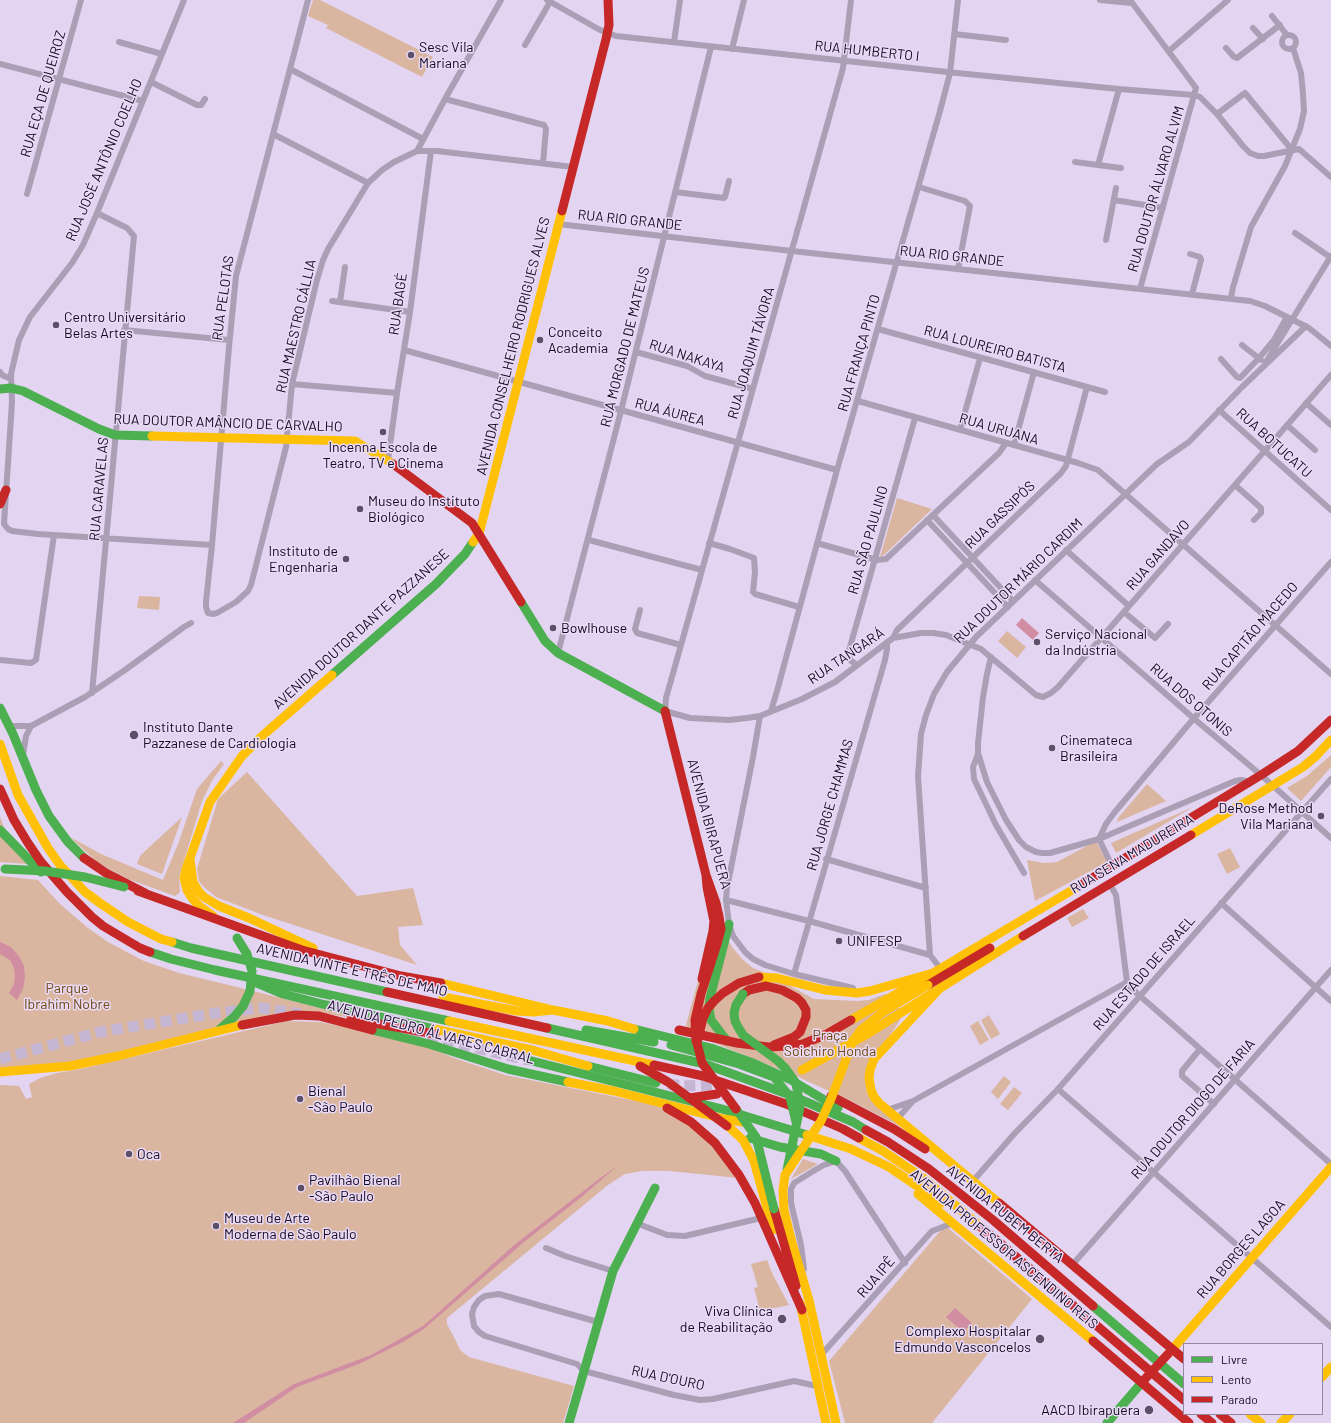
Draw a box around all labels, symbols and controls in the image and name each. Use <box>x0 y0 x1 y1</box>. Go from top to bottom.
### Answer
street label: RUA EÇA DE QUEIROZ <box>17 29 69 159</box>
street label: RUA HUMBERTO I <box>814 37 920 65</box>
place label: Sesc Vila Mariana <box>419 39 474 72</box>
marker: Sesc Vila Mariana <box>406 50 416 60</box>
street label: RUA JOSÉ ANTÔNIO COELHO <box>62 76 146 244</box>
street label: RUA DOUTOR ÁLVARO ALVIM <box>1124 104 1188 274</box>
street label: RUA RIO GRANDE <box>577 206 683 234</box>
street label: AVENIDA CONSELHEIRO RODRIGUES ALVES <box>473 215 553 477</box>
street label: RUA RIO GRANDE <box>899 242 1005 270</box>
street label: RUA PELOTAS <box>209 255 237 341</box>
street label: RUA MAESTRO CÁLLIA <box>272 257 320 395</box>
street label: RUA MORGADO DE MATEUS <box>597 265 653 429</box>
street label: RUA BAGÉ <box>385 272 411 336</box>
street label: RUA JOAQUIM TÁVORA <box>724 285 778 421</box>
street label: RUA FRANÇA PINTO <box>834 293 884 413</box>
place label: Centro Universitário Belas Artes <box>64 309 186 342</box>
marker: Centro Universitário Belas Artes <box>51 320 61 330</box>
street label: RUA LOUREIRO BATISTA <box>922 322 1068 376</box>
place label: Conceito Academia <box>548 324 608 356</box>
marker: Conceito Academia <box>535 335 545 345</box>
street label: RUA NAKAYA <box>647 336 727 376</box>
street label: RUA ÁUREA <box>633 395 707 429</box>
street label: RUA BOTUCATU <box>1233 405 1315 481</box>
street label: RUA URUANA <box>957 410 1041 448</box>
street label: RUA DOUTOR AMÂNCIO DE CARVALHO <box>113 411 343 435</box>
marker: Incenna Escola de Teatro, TV e Cinema <box>378 427 388 437</box>
street label: RUA CARAVELAS <box>86 436 112 542</box>
place label: Incenna Escola de Teatro, TV e Cinema <box>323 439 443 472</box>
street label: RUA GASSIPÓS <box>962 478 1038 552</box>
street label: RUA SÃO PAULINO <box>844 484 892 596</box>
place label: Museu do Instituto Biológico <box>368 493 480 526</box>
marker: Museu do Instituto Biológico <box>355 504 365 514</box>
street label: RUA DOUTOR MÁRIO CARDIM <box>950 515 1086 647</box>
street label: RUA GANDAVO <box>1123 516 1193 594</box>
place label: Instituto de Engenharia <box>268 543 338 576</box>
street label: AVENIDA DOUTOR DANTE PAZZANESE <box>269 545 453 713</box>
marker: Instituto de Engenharia <box>341 554 351 564</box>
street label: RUA CAPITÃO MACEDO <box>1199 579 1301 693</box>
place label: Bowlhouse <box>561 620 627 636</box>
marker: Bowlhouse <box>548 623 558 633</box>
street label: RUA TANGARÁ <box>805 624 887 688</box>
place label: Serviço Nacional da Indústria <box>1045 626 1147 658</box>
marker: Serviço Nacional da Indústria <box>1032 637 1042 647</box>
street label: RUA DOS OTONIS <box>1147 660 1235 740</box>
place label: Instituto Dante Pazzanese de Cardiologia <box>143 719 296 752</box>
marker: Instituto Dante Pazzanese de Cardiologia <box>128 729 140 741</box>
place label: Cinemateca Brasileira <box>1060 732 1132 764</box>
street label: RUA JORGE CHAMMAS <box>803 737 857 873</box>
marker: Cinemateca Brasileira <box>1047 743 1057 753</box>
street label: AVENIDA IBIRAPUERA <box>684 757 734 891</box>
place label: DeRose Method Vila Mariana <box>1219 800 1313 832</box>
street label: RUA SENA MADUREIRA <box>1067 811 1197 897</box>
marker: DeRose Method Vila Mariana <box>1316 811 1326 821</box>
street label: RUA ESTADO DE ISRAEL <box>1090 912 1198 1034</box>
place label: UNIFESP <box>847 933 902 949</box>
marker: UNIFESP <box>834 936 844 946</box>
street label: AVENIDA VINTE E TRÊS DE MAIO <box>255 940 449 1000</box>
park label: Parque Ibrahim Nobre <box>24 980 110 1012</box>
street label: AVENIDA PEDRO ÁLVARES CABRAL <box>326 996 536 1068</box>
park label: Praça Soichiro Honda <box>784 1027 876 1060</box>
street label: RUA DOUTOR DIOGO DE FARIA <box>1128 1036 1258 1182</box>
place label: Bienal -São Paulo <box>308 1083 373 1116</box>
marker: Bienal -São Paulo <box>295 1094 305 1104</box>
place label: Oca <box>137 1146 160 1162</box>
marker: Oca <box>124 1149 134 1159</box>
street label: AVENIDA RUBEM BERTA <box>943 1161 1067 1267</box>
street label: AVENIDA PROFESSOR ASCENDINO REIS <box>907 1165 1101 1333</box>
place label: Pavilhão Bienal -São Paulo <box>309 1172 401 1204</box>
marker: Pavilhão Bienal -São Paulo <box>296 1183 306 1193</box>
street label: RUA BORGES LAGOA <box>1193 1196 1289 1302</box>
place label: Museu de Arte Moderna de São Paulo <box>224 1210 357 1242</box>
marker: Museu de Arte Moderna de São Paulo <box>211 1221 221 1231</box>
street label: RUA IPÊ <box>854 1253 898 1301</box>
place label: Viva Clínica de Reabilitação <box>680 1303 773 1336</box>
marker: Viva Clínica de Reabilitação <box>776 1313 788 1325</box>
place label: Complexo Hospitalar Edmundo Vasconcelos <box>894 1323 1031 1356</box>
marker: Complexo Hospitalar Edmundo Vasconcelos <box>1034 1333 1046 1345</box>
legend <box>1183 1343 1323 1415</box>
text: Livre <box>1221 1352 1247 1366</box>
street label: RUA D'OURO <box>630 1362 706 1394</box>
text: Lento <box>1221 1372 1251 1386</box>
text: Parado <box>1221 1392 1258 1406</box>
place label: AACD Ibirapuera <box>1041 1402 1140 1418</box>
marker: AACD Ibirapuera <box>1143 1404 1155 1416</box>

